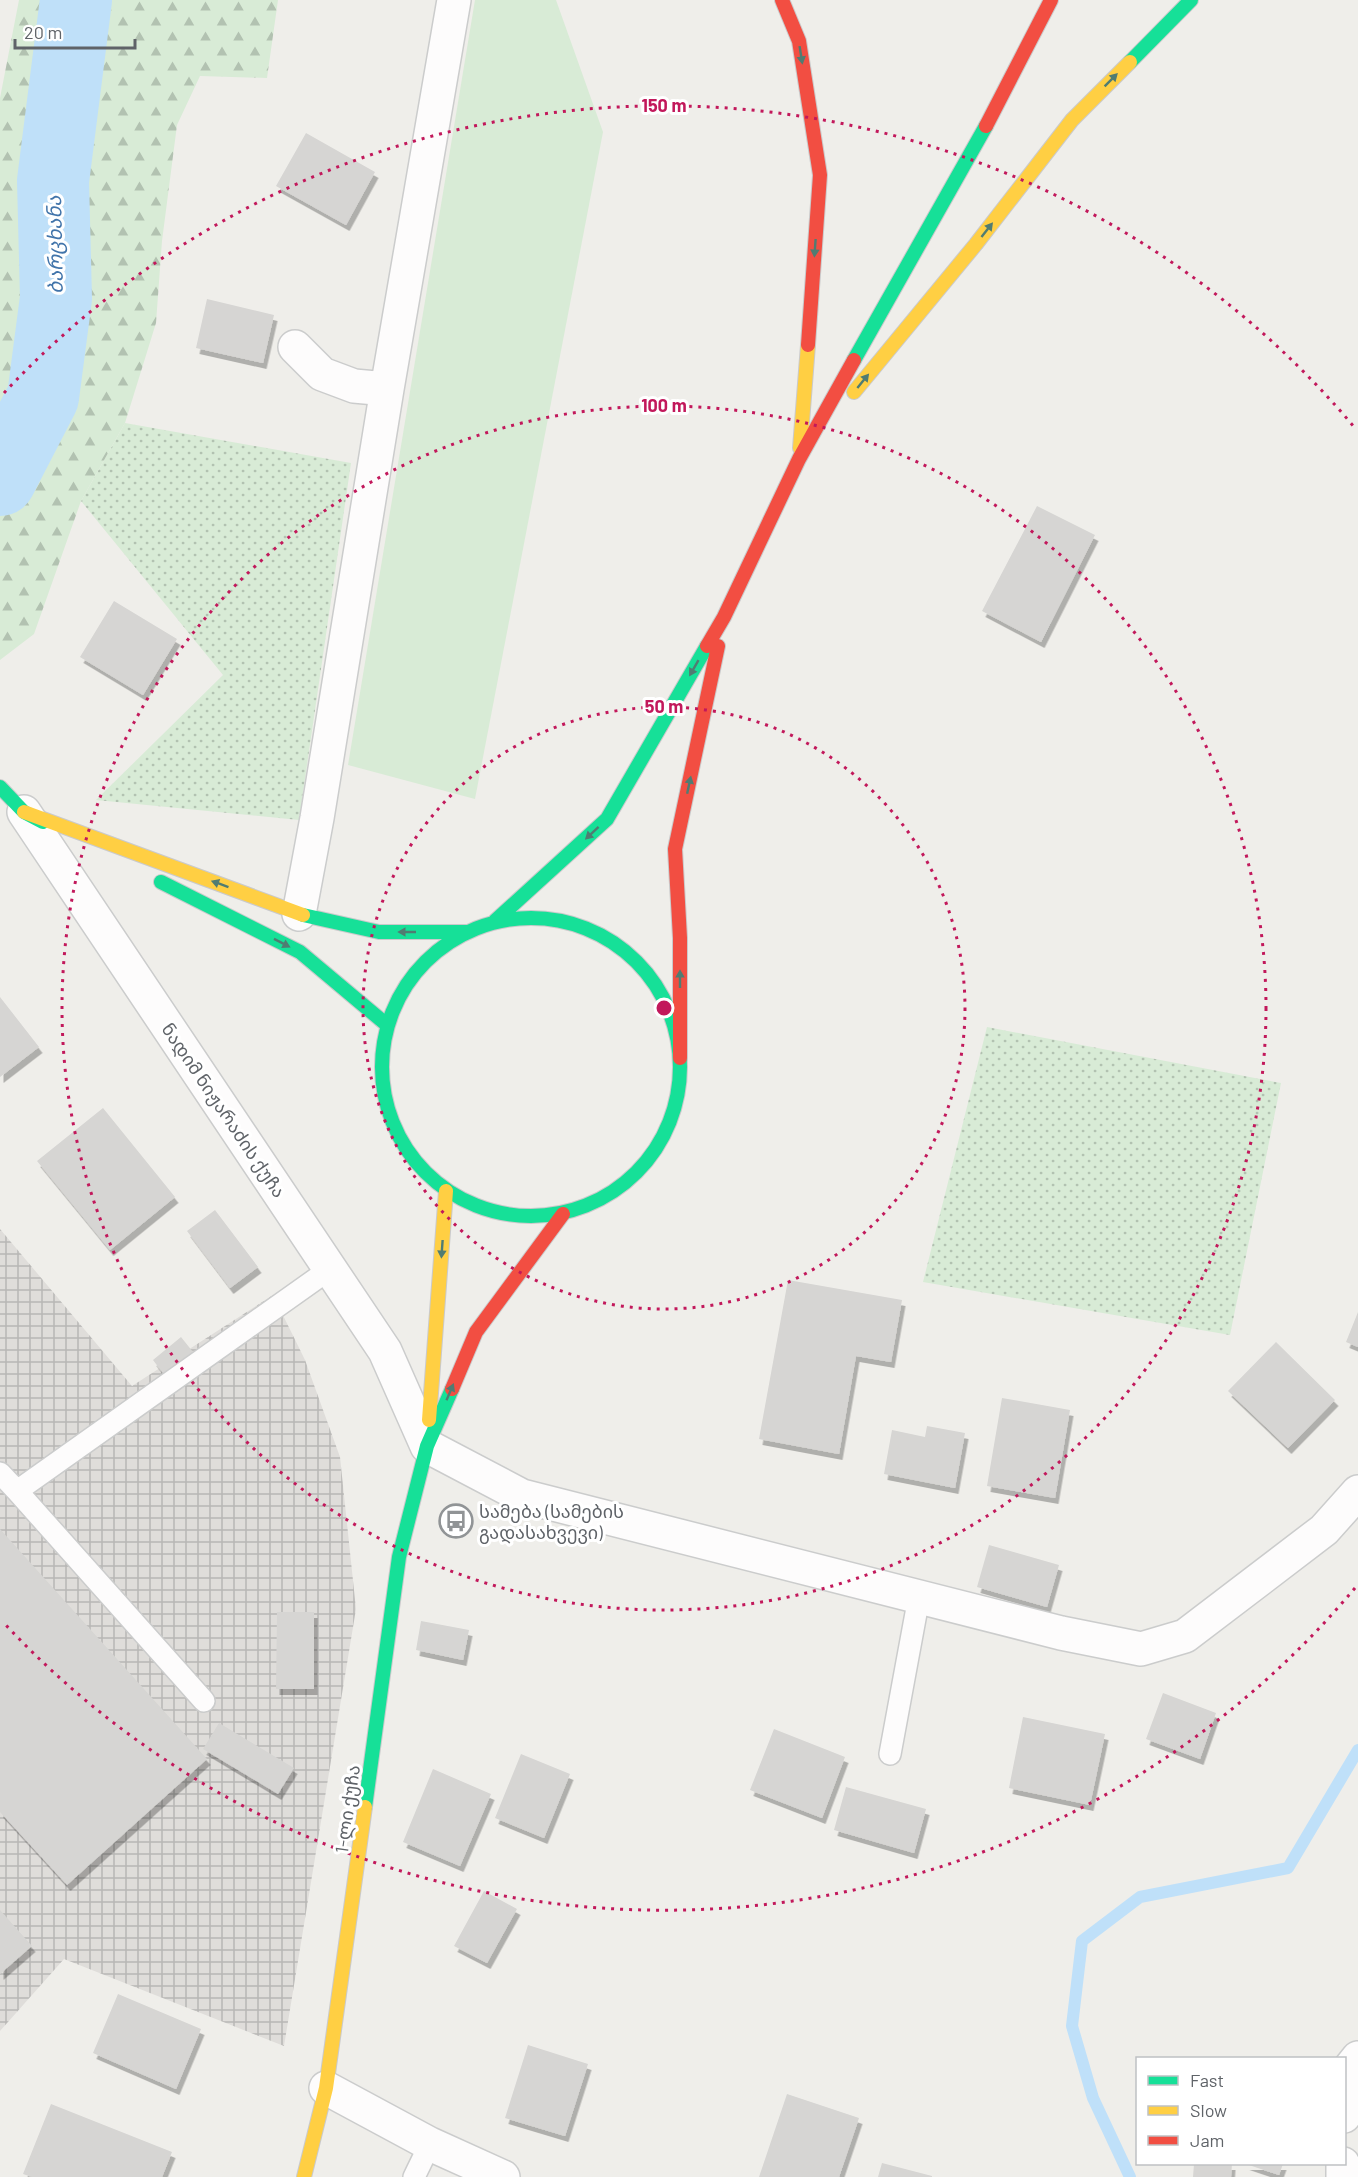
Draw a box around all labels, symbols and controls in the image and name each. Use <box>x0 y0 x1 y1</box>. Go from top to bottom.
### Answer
scale bar <box>15 12 135 50</box>
text: 20 m <box>24 21 62 43</box>
one-way arrow <box>797 45 806 64</box>
one-way arrow <box>1104 73 1118 88</box>
text: 150 m <box>642 94 686 116</box>
water label: ბარცხანა <box>41 195 68 294</box>
one-way arrow <box>980 223 992 238</box>
one-way arrow <box>810 239 820 258</box>
one-way arrow <box>856 374 869 389</box>
text: 100 m <box>641 394 687 416</box>
one-way arrow <box>689 660 700 676</box>
text: 50 m <box>645 695 683 717</box>
one-way arrow <box>684 776 694 795</box>
one-way arrow <box>584 826 599 840</box>
one-way arrow <box>210 879 228 889</box>
one-way arrow <box>398 927 417 937</box>
one-way arrow <box>274 938 291 948</box>
one-way arrow <box>675 969 685 988</box>
centre of rings <box>654 998 674 1018</box>
street label: ნადიმ ნიჟარაძის ქუჩა <box>157 1019 291 1202</box>
one-way arrow <box>437 1240 447 1259</box>
one-way arrow <box>446 1383 455 1401</box>
place label: სამება (სამების გადასახვევი) <box>479 1500 624 1544</box>
bus stop icon: სამება (სამების გადასახვევი) <box>438 1503 474 1539</box>
street label: 1-ლი ქუჩა <box>330 1763 365 1855</box>
legend <box>1136 2057 1346 2165</box>
text: Fast <box>1190 2069 1224 2091</box>
text: Slow <box>1190 2099 1227 2121</box>
text: Jam <box>1190 2129 1224 2151</box>

